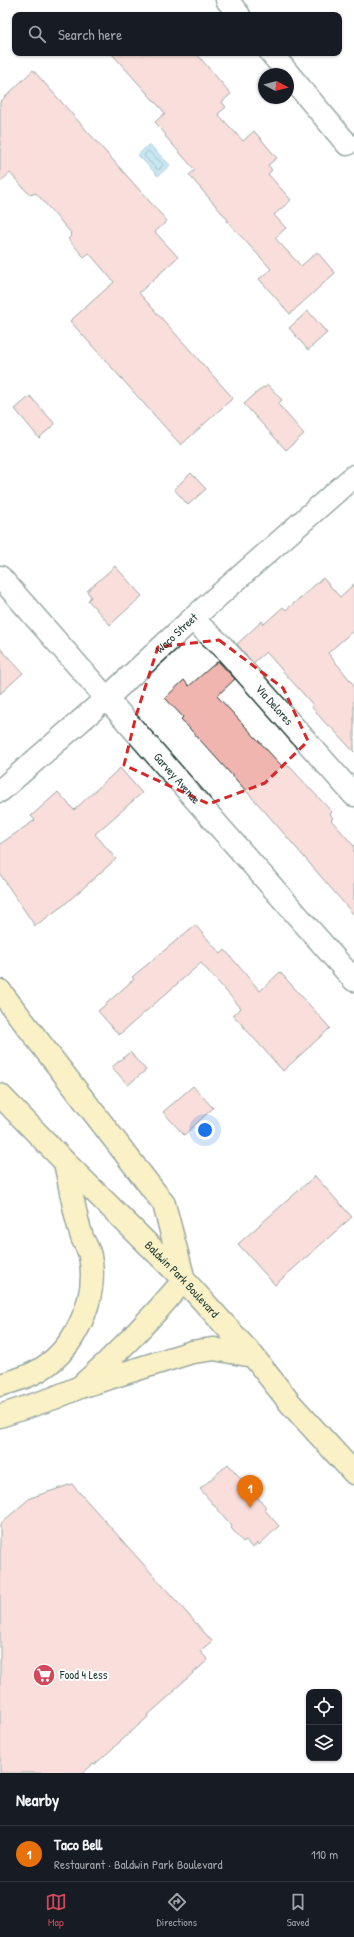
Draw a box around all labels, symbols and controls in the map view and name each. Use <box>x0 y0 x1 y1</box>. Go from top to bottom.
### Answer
search box <box>12 12 342 56</box>
icon: search <box>26 23 48 45</box>
text: Search here <box>58 24 122 45</box>
north arrow <box>258 68 294 104</box>
street label: Waco Street <box>151 608 202 657</box>
street label: Via Delores <box>252 680 298 729</box>
street label: Garvey Avenue <box>150 749 205 807</box>
your location <box>195 1120 215 1140</box>
street label: Baldwin Park Boulevard <box>141 1237 223 1321</box>
pin: 1 <box>237 1475 263 1508</box>
supermarket icon: Food 4 Less <box>31 1662 57 1688</box>
place label: Food 4 Less <box>59 1666 108 1683</box>
map controls <box>306 1689 342 1761</box>
button: locate <box>306 1689 342 1725</box>
button: layers <box>306 1725 342 1761</box>
text: Nearby <box>16 1788 59 1811</box>
text: Taco Bell <box>54 1834 102 1855</box>
text: 1 <box>27 1845 31 1863</box>
text: 110 m <box>311 1845 338 1863</box>
text: Restaurant · Baldwin Park Boulevard <box>54 1855 223 1873</box>
tab: Map <box>45 1891 67 1929</box>
tab: Directions <box>157 1891 197 1929</box>
tab: Saved <box>287 1891 309 1929</box>

